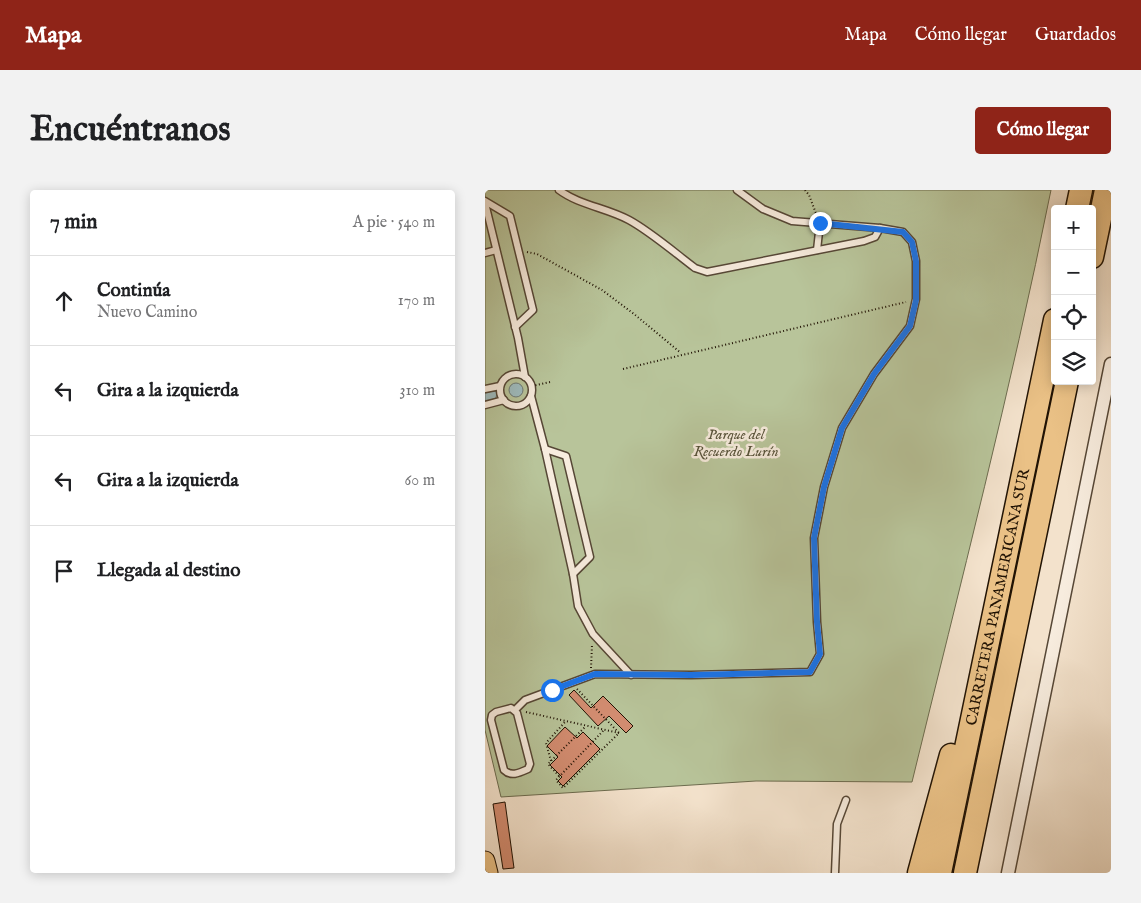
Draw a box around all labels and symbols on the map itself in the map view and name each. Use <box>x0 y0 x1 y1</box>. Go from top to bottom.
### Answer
route end <box>809 212 832 235</box>
park label: Parque del Recuerdo Lurín <box>694 425 778 461</box>
street label: CARRETERA PANAMERICANA SUR <box>962 466 1034 727</box>
route start <box>541 679 564 702</box>

